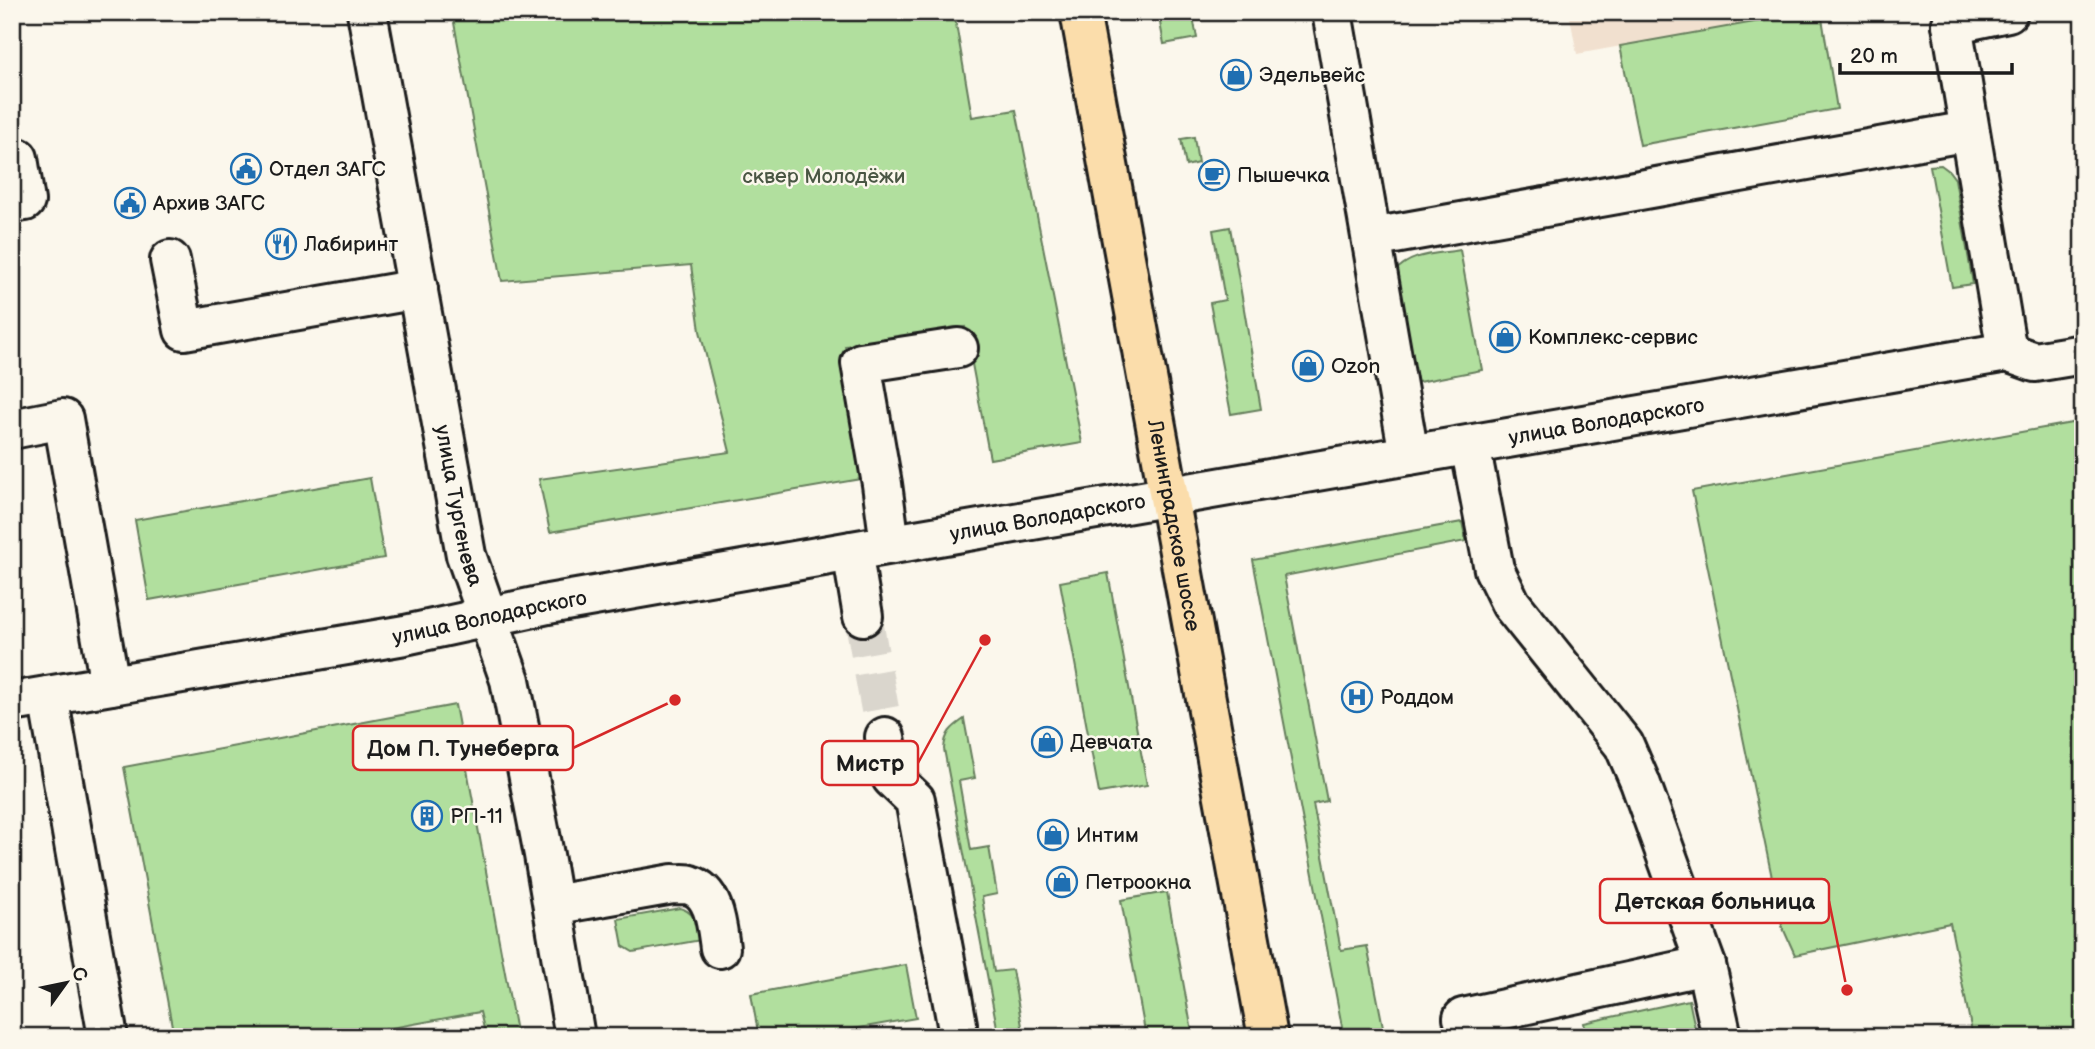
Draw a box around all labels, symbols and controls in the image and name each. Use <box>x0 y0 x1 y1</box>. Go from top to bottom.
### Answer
scale bar <box>1840 32 2011 76</box>
text: 20 m <box>1850 44 1898 69</box>
shop icon: Эдельвейс <box>1219 58 1253 92</box>
place label: Эдельвейс <box>1259 63 1365 88</box>
public building icon: Отдел ЗАГС <box>229 152 263 186</box>
place label: Отдел ЗАГС <box>269 157 386 182</box>
cafe icon: Пышечка <box>1197 158 1231 192</box>
place label: Пышечка <box>1237 163 1330 188</box>
park label: сквер Молодёжи <box>743 164 905 189</box>
public building icon: Архив ЗАГС <box>113 186 147 220</box>
place label: Архив ЗАГС <box>152 191 265 216</box>
restaurant icon: Лабиринт <box>264 227 298 261</box>
place label: Лабиринт <box>303 232 398 257</box>
shop icon: Комплекс-сервис <box>1488 320 1522 354</box>
place label: Комплекс-сервис <box>1528 325 1698 350</box>
shop icon: Ozon <box>1291 349 1325 383</box>
place label: Ozon <box>1331 354 1380 379</box>
street label: улица Володарского <box>1507 392 1706 451</box>
street label: Ленинградское шоссе <box>1142 417 1205 634</box>
street label: улица Тургенева <box>430 423 488 590</box>
street label: улица Володарского <box>948 489 1147 547</box>
street label: улица Володарского <box>390 585 589 650</box>
hospital icon: Роддом <box>1340 680 1374 714</box>
place label: Роддом <box>1380 685 1454 710</box>
shop icon: Девчата <box>1030 725 1064 759</box>
callout: Дом П. Тунеберга <box>353 726 573 770</box>
place label: Девчата <box>1070 730 1153 755</box>
text: Дом П. Тунеберга <box>367 735 560 763</box>
callout: Мистр <box>822 741 918 785</box>
text: Мистр <box>836 750 905 778</box>
building icon: РП-11 <box>410 799 444 833</box>
place label: РП-11 <box>450 804 503 829</box>
shop icon: Интим <box>1036 818 1070 852</box>
place label: Интим <box>1076 823 1139 848</box>
shop icon: Петроокна <box>1045 865 1079 899</box>
place label: Петроокна <box>1085 870 1192 895</box>
callout: Детская больница <box>1600 879 1829 923</box>
text: Детская больница <box>1615 888 1816 916</box>
north arrow <box>32 948 102 1018</box>
text: С <box>66 963 92 986</box>

